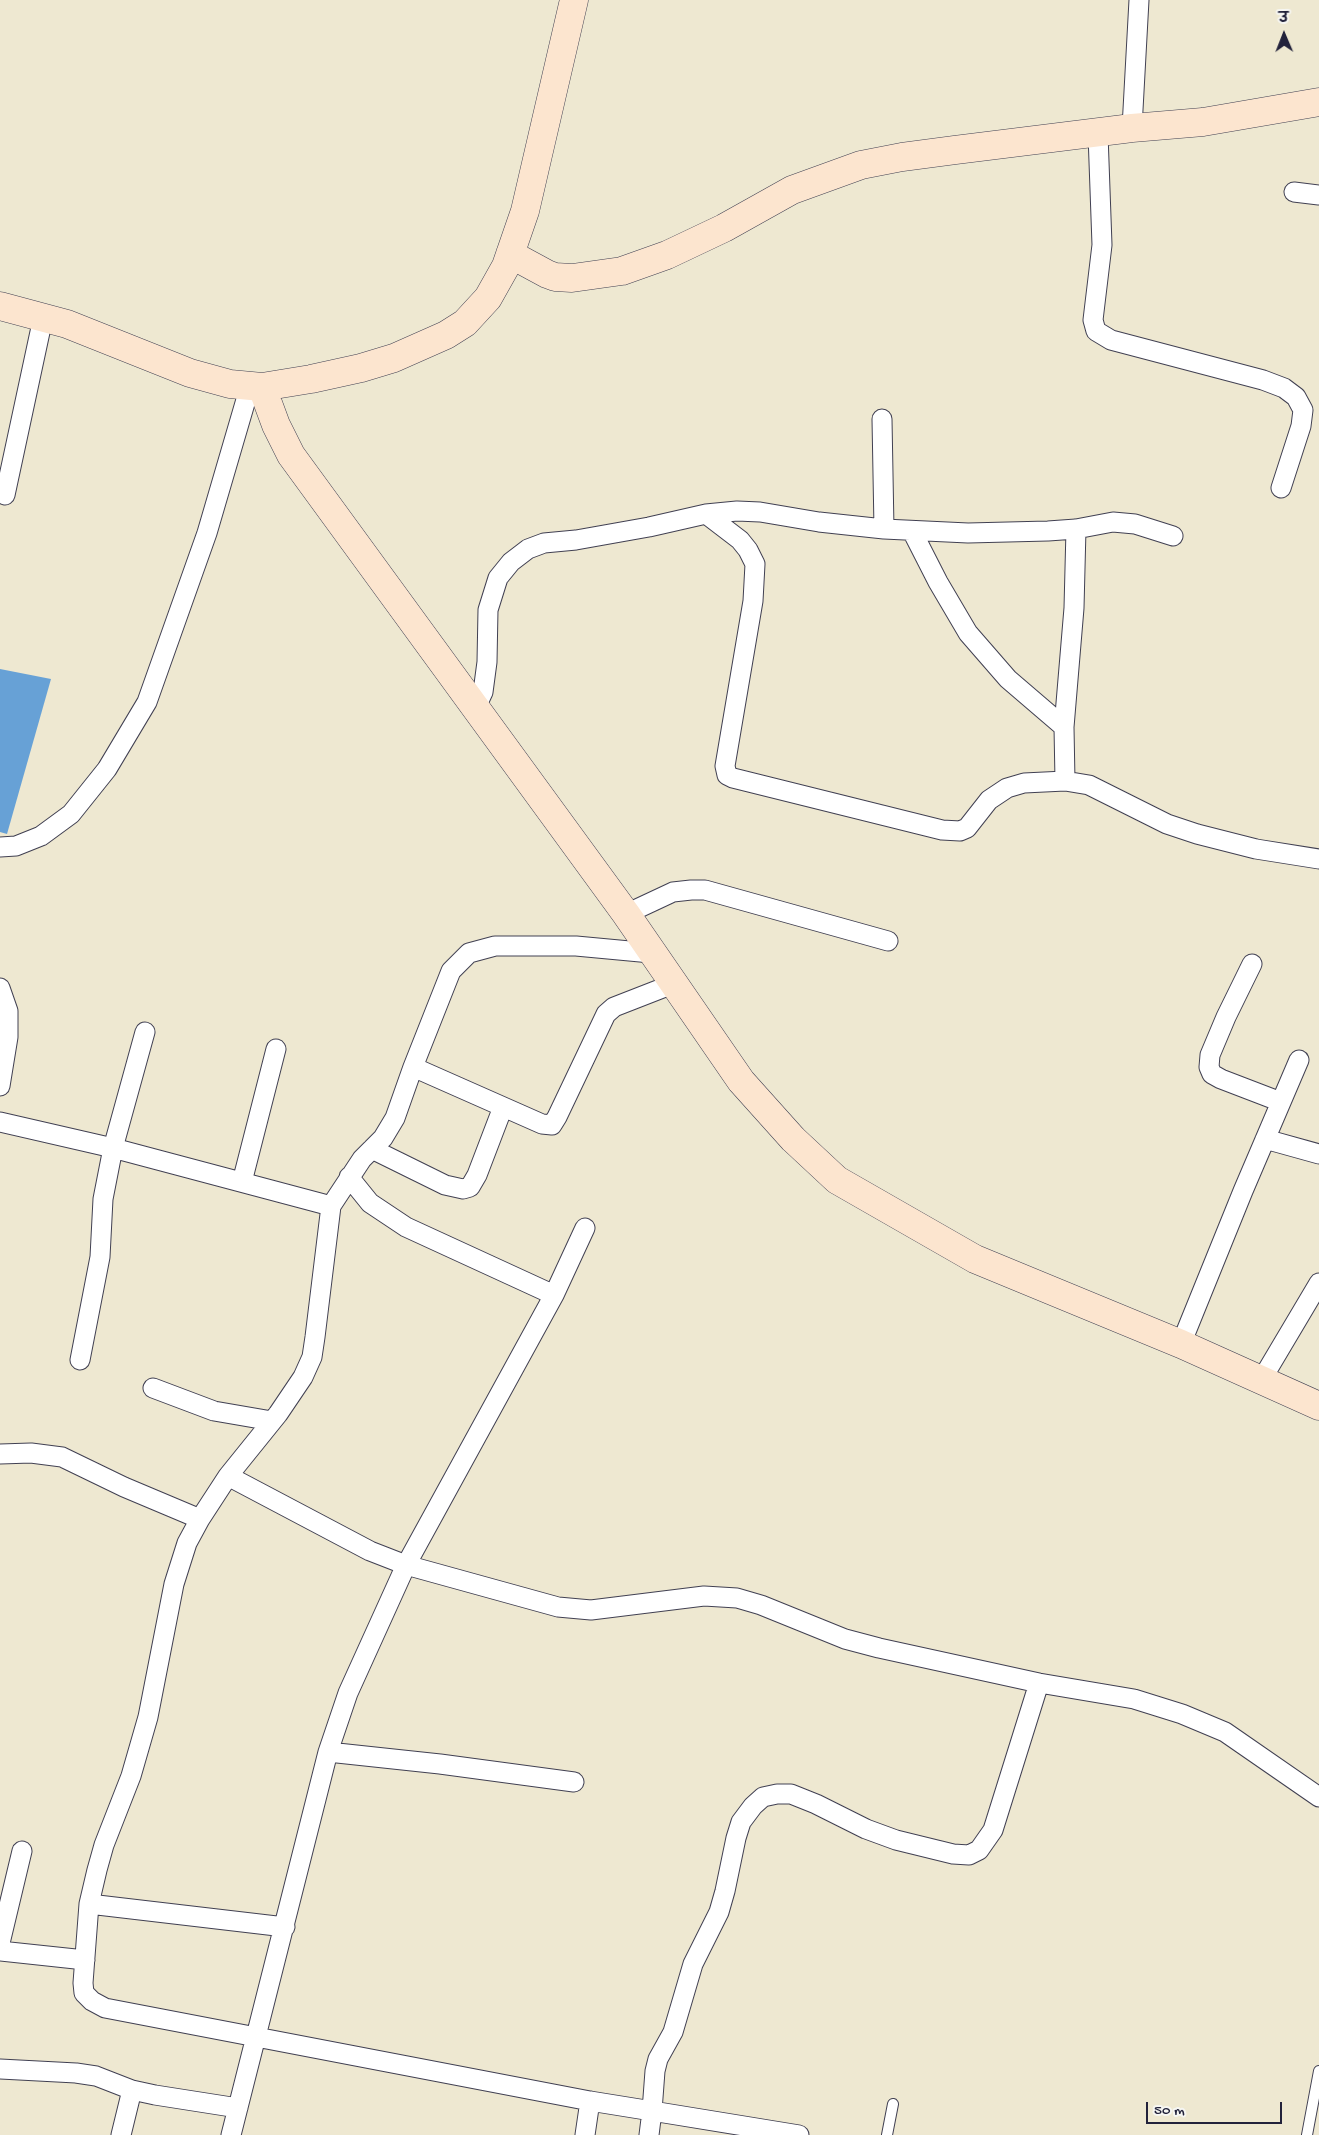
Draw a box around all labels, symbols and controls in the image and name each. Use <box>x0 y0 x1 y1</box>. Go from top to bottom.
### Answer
north arrow <box>1259 10 1309 60</box>
text: उ <box>1279 11 1289 28</box>
scale bar <box>1149 2092 1285 2124</box>
text: 50 m <box>1154 2102 1185 2120</box>

